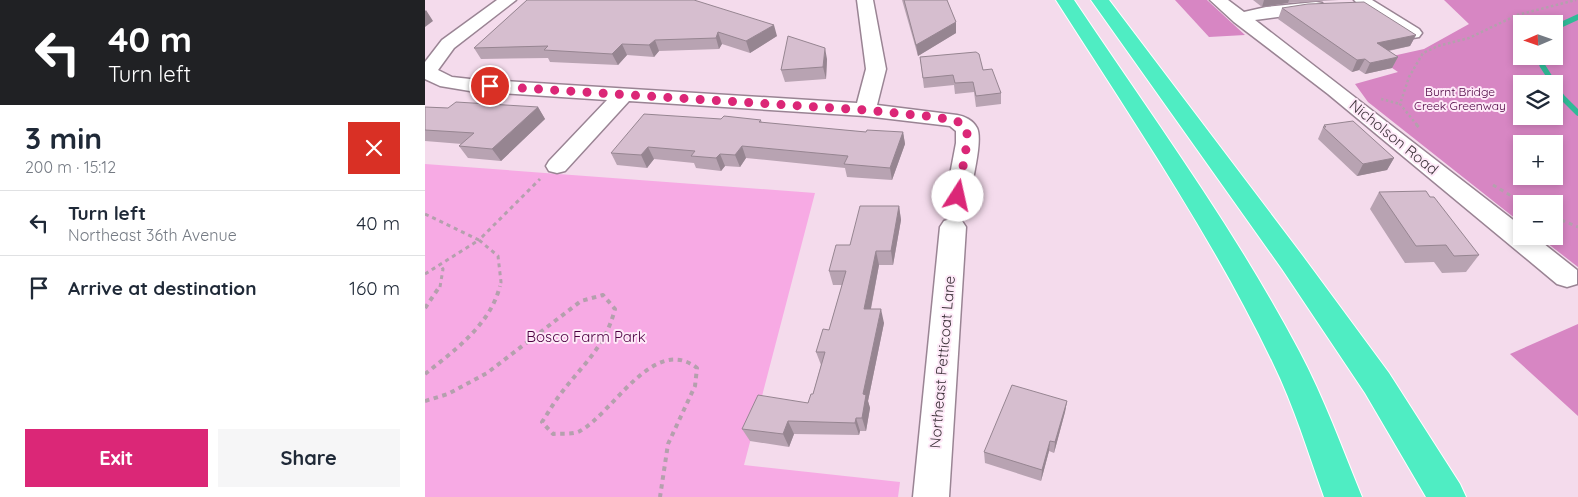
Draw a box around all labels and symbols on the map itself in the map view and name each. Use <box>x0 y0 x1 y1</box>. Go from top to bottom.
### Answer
north arrow <box>1513 15 1563 65</box>
pin <box>469 65 511 107</box>
park label: Burnt Bridge Creek Greenway <box>1414 84 1506 113</box>
street label: Nicholson Road <box>1346 95 1442 179</box>
position arrow <box>931 169 983 221</box>
street label: Northeast Petticoat Lane <box>925 275 959 449</box>
park label: Bosco Farm Park <box>526 327 646 346</box>

